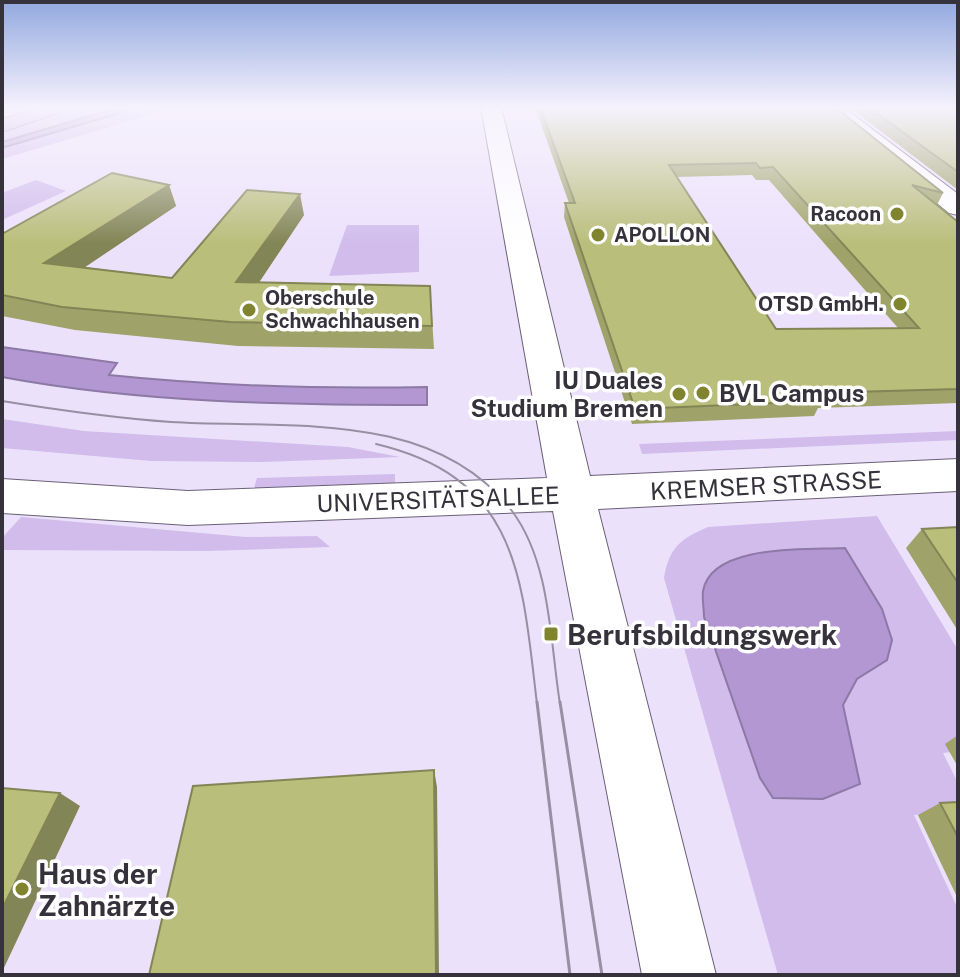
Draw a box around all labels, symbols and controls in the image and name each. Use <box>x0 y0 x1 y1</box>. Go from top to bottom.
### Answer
place label: Racoon <box>810 202 881 226</box>
marker: Racoon <box>888 205 906 223</box>
place label: APOLLON <box>614 223 710 247</box>
marker: APOLLON <box>589 226 607 244</box>
place label: Oberschule Schwachhausen <box>265 286 420 333</box>
place label: OTSD GmbH. <box>758 292 884 316</box>
marker: OTSD GmbH. <box>891 295 909 313</box>
marker: Oberschule Schwachhausen <box>240 301 258 319</box>
place label: IU Duales Studium Bremen <box>471 366 663 422</box>
place label: BVL Campus <box>719 379 864 407</box>
marker: BVL Campus <box>694 384 712 402</box>
marker: IU Duales Studium Bremen <box>670 385 688 403</box>
street label: KREMSER STRASSE <box>649 465 883 505</box>
street label: UNIVERSITÄTSALLEE <box>316 481 560 517</box>
place label: Berufsbildungswerk <box>567 618 837 651</box>
marker: Berufsbildungswerk <box>542 625 560 643</box>
place label: Haus der Zahnärzte <box>38 857 175 922</box>
marker: Haus der Zahnärzte <box>13 880 31 898</box>

